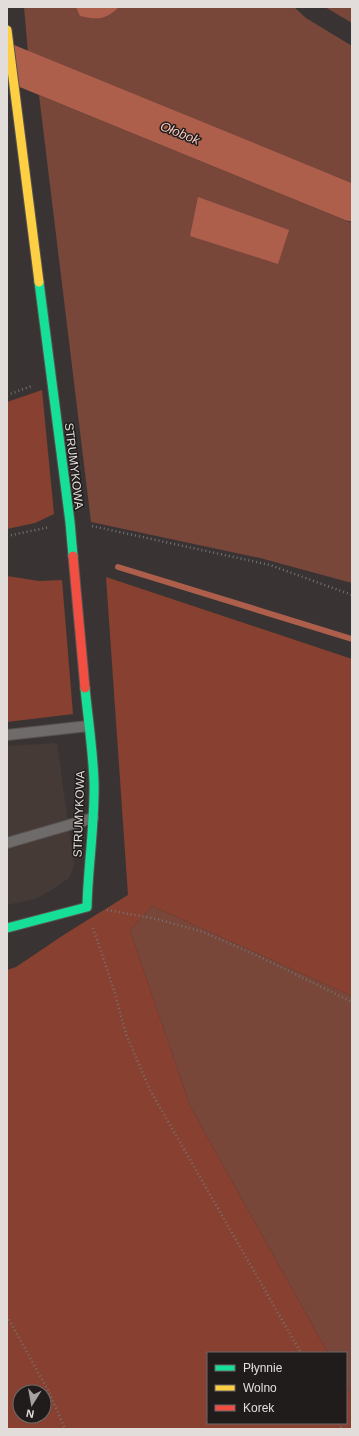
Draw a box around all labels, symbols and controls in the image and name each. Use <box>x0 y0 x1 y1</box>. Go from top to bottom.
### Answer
water label: Ołobok <box>158 118 203 148</box>
street label: STRUMYKOWA <box>62 422 86 510</box>
street label: STRUMYKOWA <box>70 770 88 858</box>
legend <box>207 1352 347 1424</box>
text: Płynnie <box>243 1361 283 1375</box>
text: Wolno <box>243 1381 277 1395</box>
north arrow <box>12 1384 52 1424</box>
text: Korek <box>243 1401 275 1415</box>
text: N <box>25 1407 35 1420</box>

